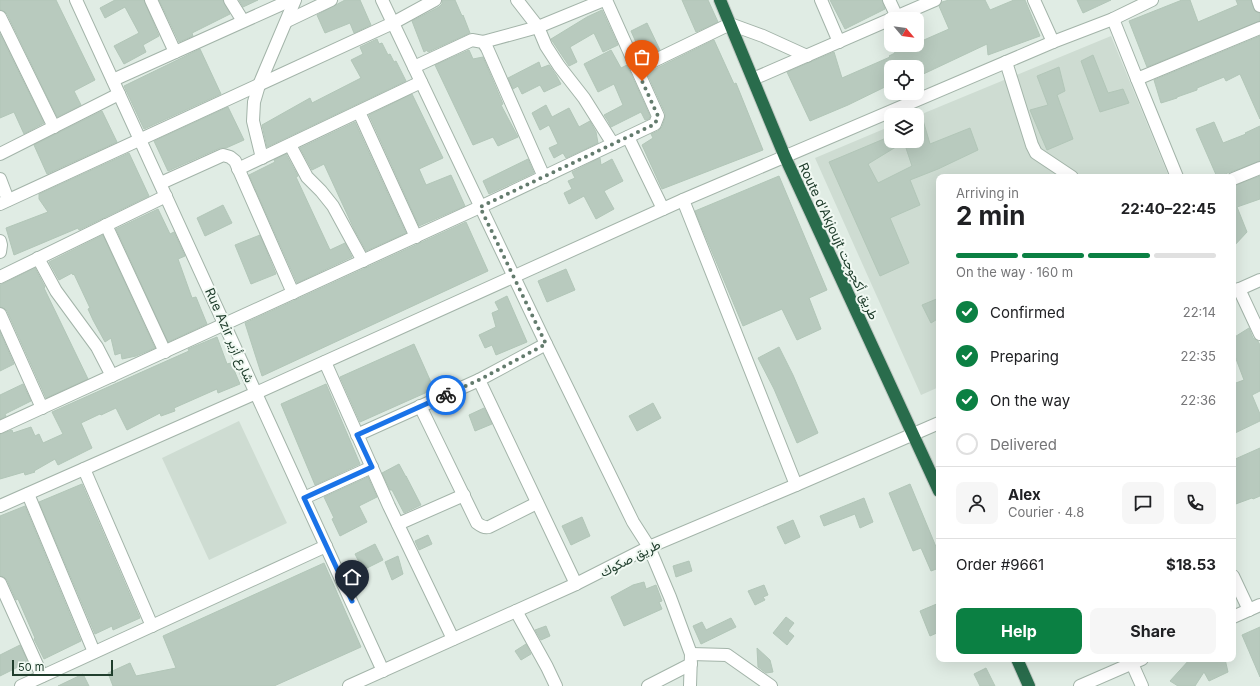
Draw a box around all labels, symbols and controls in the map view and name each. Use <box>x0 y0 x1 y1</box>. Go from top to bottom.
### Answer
north arrow <box>884 12 924 52</box>
map controls <box>884 12 924 148</box>
pin <box>625 40 659 81</box>
icon: bag <box>631 46 653 68</box>
button: locate <box>884 60 924 100</box>
button: layers <box>884 108 924 148</box>
street label: Route d'Akjoujt طريق أكجوجت <box>795 160 882 322</box>
text: Arriving in <box>956 185 1019 201</box>
text: 22:40–22:45 <box>1121 199 1216 218</box>
text: 2 min <box>956 200 1026 231</box>
text: On the way · 160 m <box>956 264 1073 280</box>
street label: Rue Azir شارع أزير <box>200 285 258 386</box>
icon: check <box>956 301 978 323</box>
text: Confirmed <box>990 303 1065 322</box>
text: 22:14 <box>1183 304 1216 320</box>
icon: check <box>956 345 978 367</box>
text: Preparing <box>990 347 1059 366</box>
text: 22:35 <box>1180 348 1216 364</box>
courier <box>426 375 466 415</box>
icon: bike <box>435 384 457 406</box>
icon: check <box>956 389 978 411</box>
text: On the way <box>990 391 1070 410</box>
text: 22:36 <box>1180 392 1216 408</box>
text: Delivered <box>990 435 1057 454</box>
button: person <box>956 482 998 524</box>
button: chat <box>1122 482 1164 524</box>
button: phone <box>1174 482 1216 524</box>
text: Alex <box>1008 485 1041 504</box>
text: Courier · 4.8 <box>1008 504 1084 520</box>
street label: طريق صكوك <box>597 536 663 581</box>
text: Order #9661 <box>956 555 1044 574</box>
text: $18.53 <box>1166 555 1216 574</box>
pin <box>335 560 369 601</box>
icon: home <box>341 566 363 588</box>
button: Help <box>956 608 1082 654</box>
button: Share <box>1090 608 1216 654</box>
scale bar <box>12 658 113 677</box>
text: 50 m <box>18 660 44 674</box>

